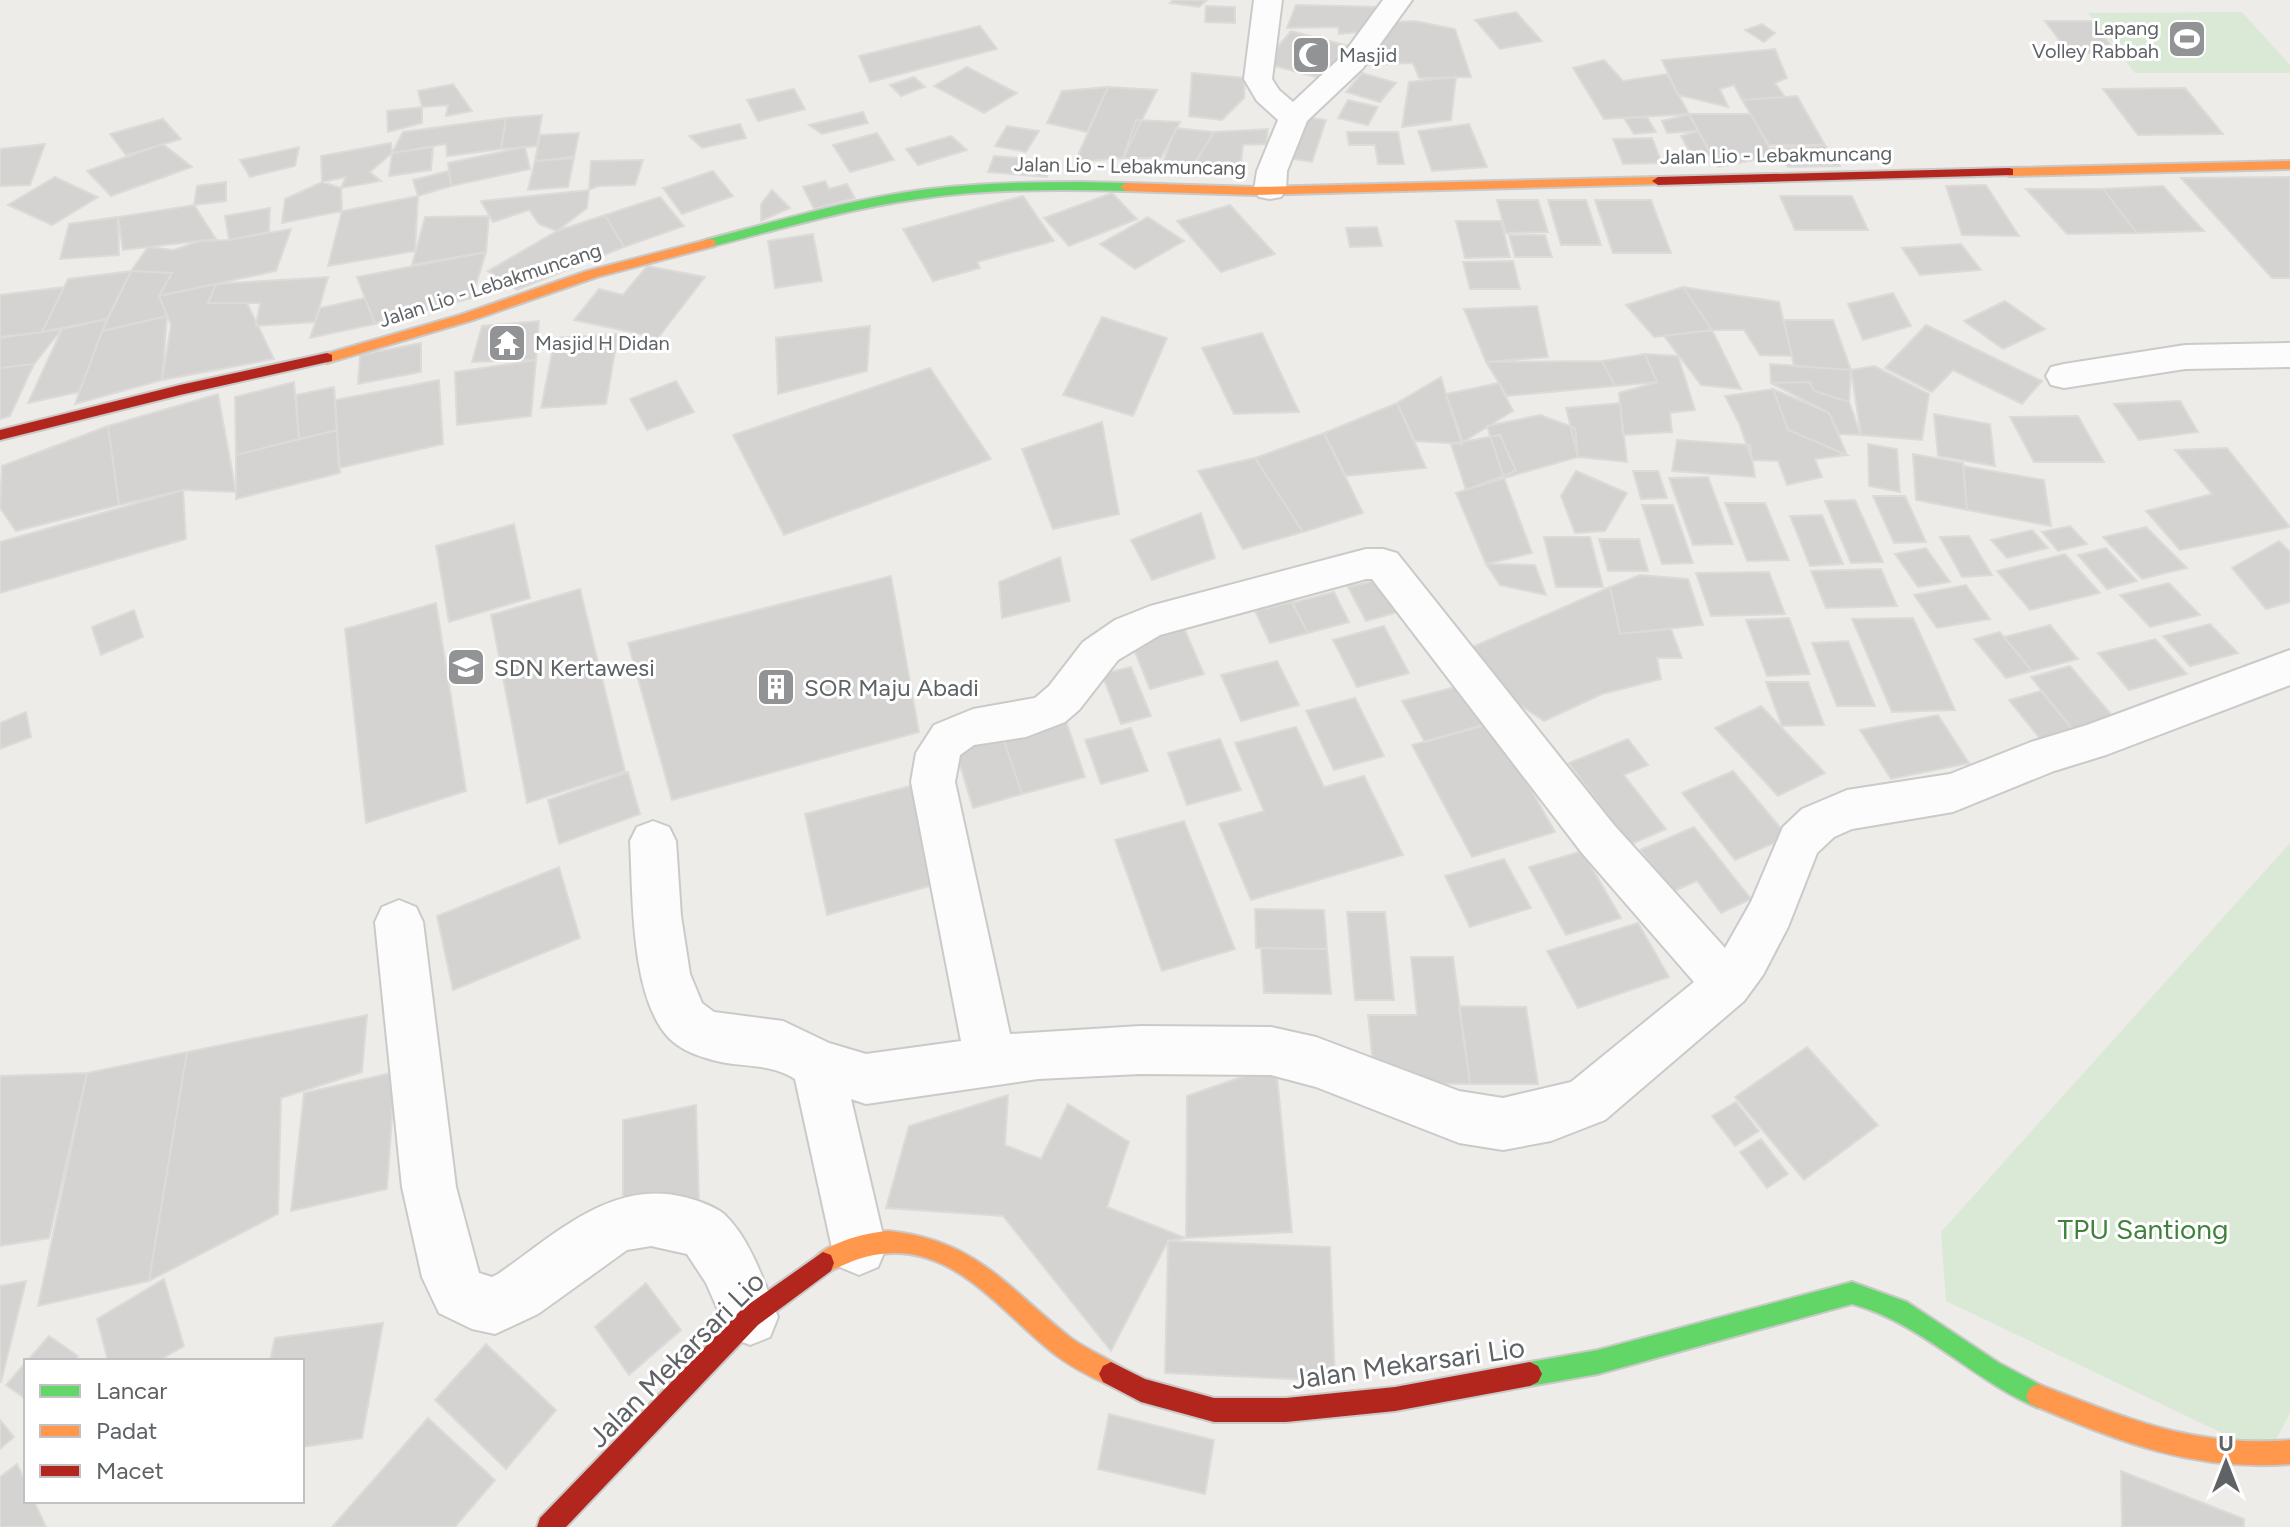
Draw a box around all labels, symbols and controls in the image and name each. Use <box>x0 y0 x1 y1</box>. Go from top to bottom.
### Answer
place label: Lapang Volley Rabbah <box>2032 16 2159 63</box>
sports icon: Lapang Volley Rabbah <box>2166 18 2208 60</box>
mosque icon: Masjid <box>1290 34 1332 76</box>
place label: Masjid <box>1339 43 1397 67</box>
street label: Jalan Lio - Lebakmuncang <box>1660 141 1892 169</box>
street label: Jalan Lio - Lebakmuncang <box>1014 152 1246 180</box>
street label: Jalan Lio - Lebakmuncang <box>376 238 604 332</box>
temple icon: Masjid H Didan <box>486 322 528 364</box>
place label: Masjid H Didan <box>535 331 670 355</box>
school or university icon: SDN Kertawesi <box>445 646 487 688</box>
place label: SDN Kertawesi <box>494 653 655 682</box>
building icon: SOR Maju Abadi <box>755 666 797 708</box>
place label: SOR Maju Abadi <box>804 673 979 702</box>
park label: TPU Santiong <box>2058 1212 2228 1246</box>
street label: Jalan Mekarsari Lio <box>581 1264 771 1454</box>
street label: Jalan Mekarsari Lio <box>1289 1330 1527 1396</box>
legend <box>24 1359 304 1503</box>
text: Lancar <box>96 1376 167 1405</box>
text: Padat <box>96 1416 157 1445</box>
north arrow <box>2186 1423 2266 1503</box>
text: U <box>2218 1430 2234 1457</box>
text: Macet <box>96 1456 164 1485</box>

